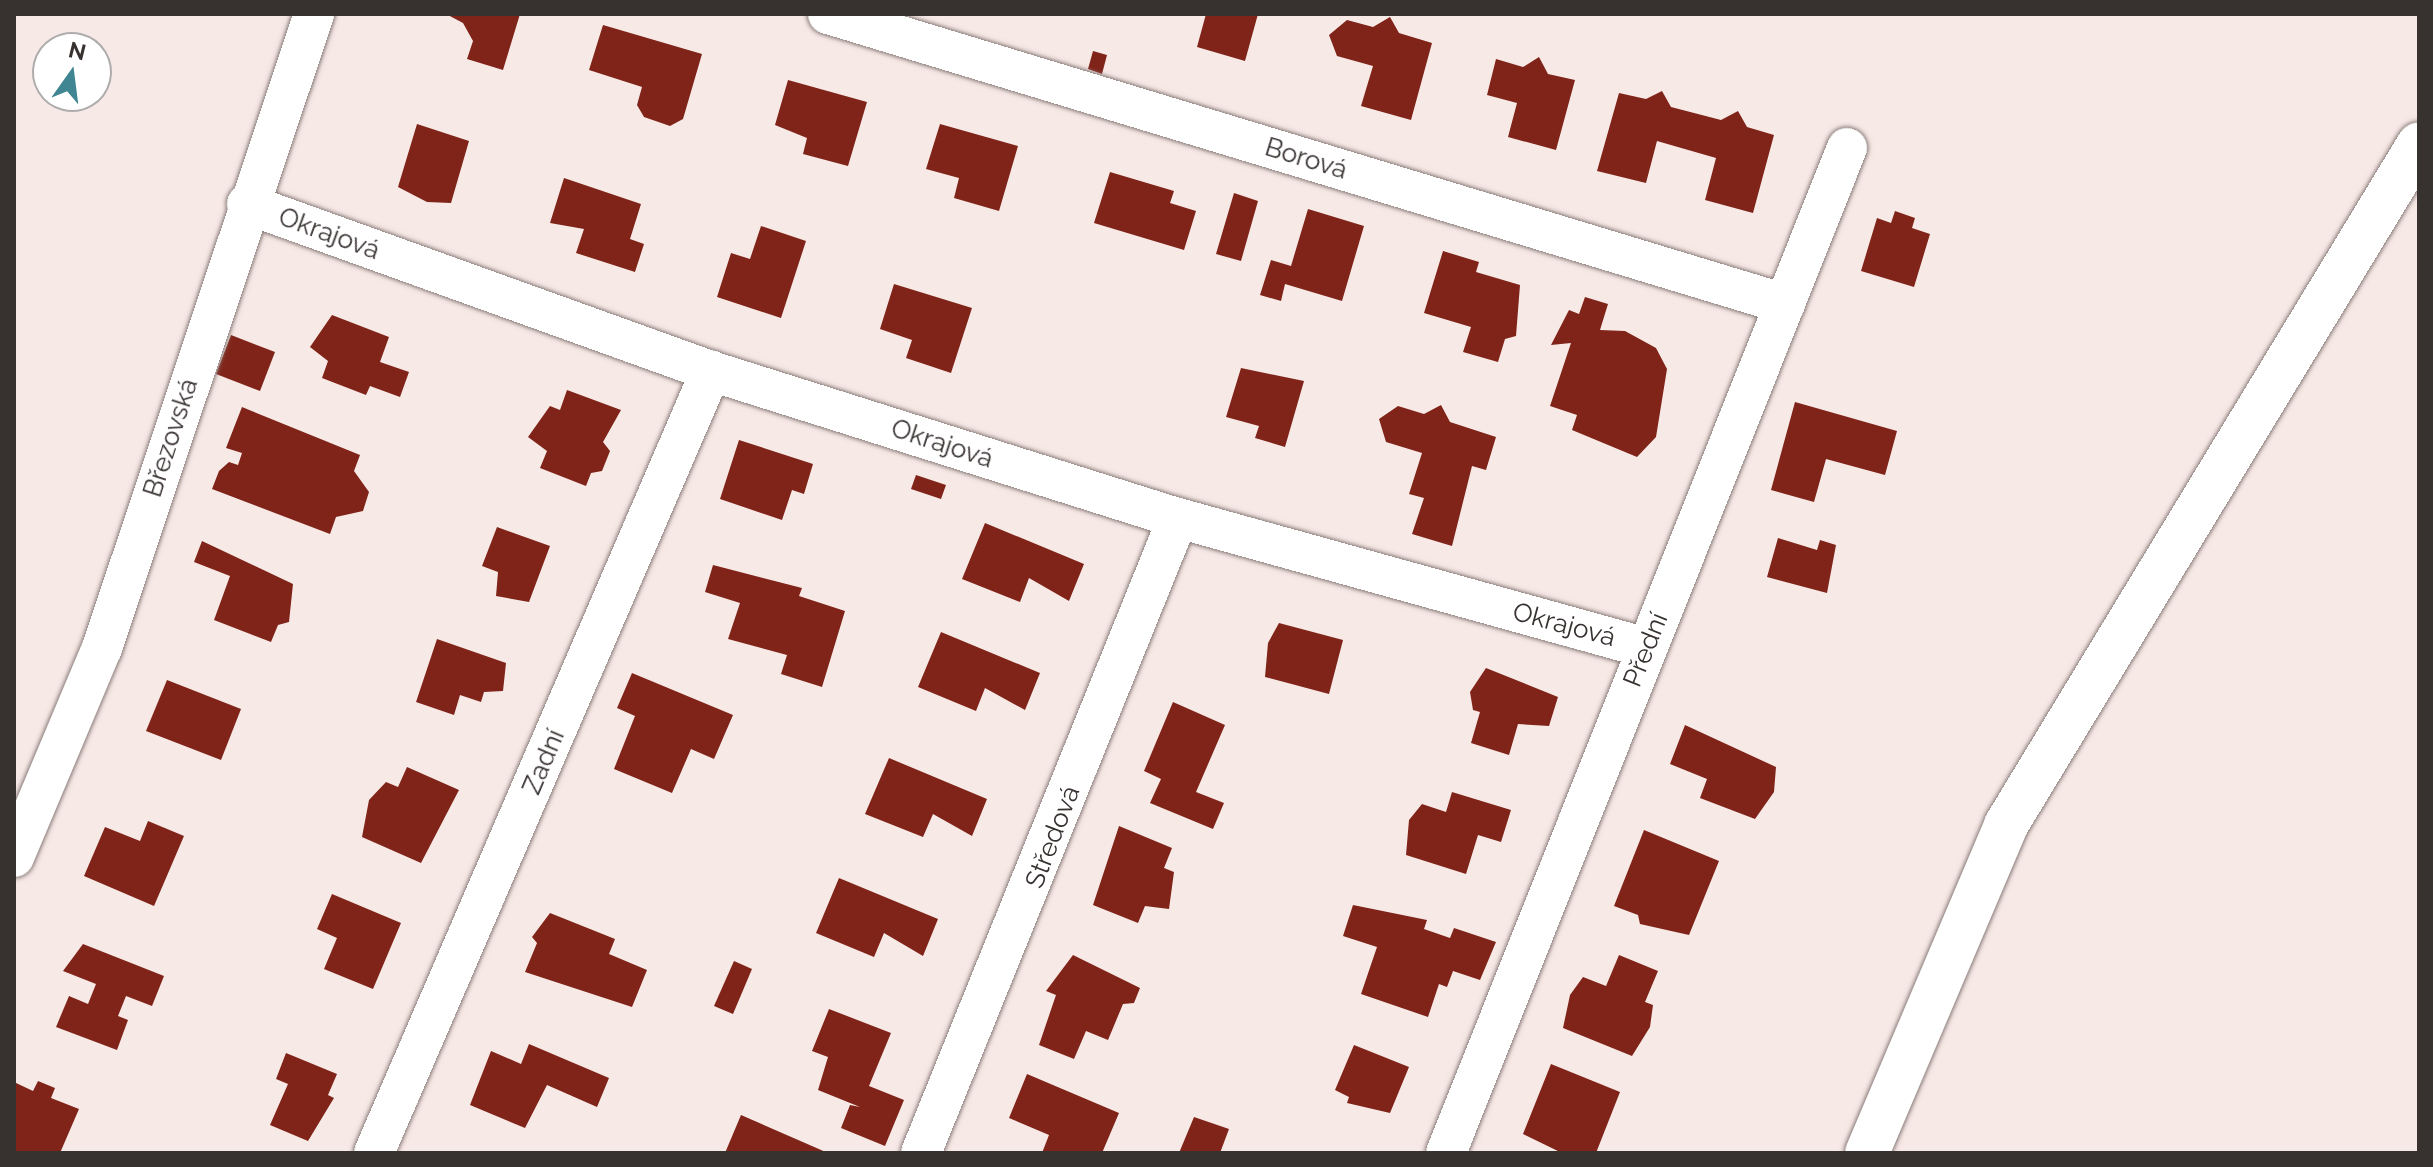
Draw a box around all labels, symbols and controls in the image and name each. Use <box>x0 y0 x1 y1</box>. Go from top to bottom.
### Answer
north arrow <box>32 32 112 112</box>
text: N <box>66 36 89 65</box>
street label: Borová <box>1261 132 1351 186</box>
street label: Okrajová <box>274 201 384 267</box>
street label: Březovská <box>137 375 205 501</box>
street label: Okrajová <box>887 413 997 475</box>
street label: Okrajová <box>1509 596 1619 654</box>
street label: Přední <box>1617 608 1675 692</box>
street label: Zadní <box>516 725 572 799</box>
street label: Středová <box>1019 781 1087 893</box>

